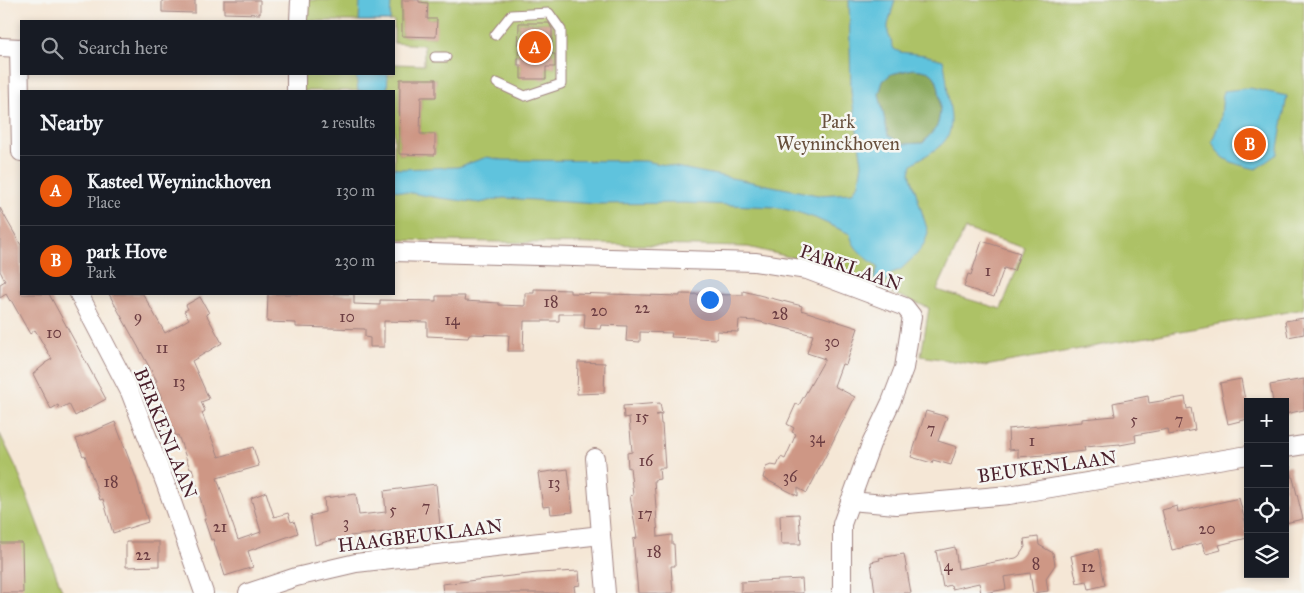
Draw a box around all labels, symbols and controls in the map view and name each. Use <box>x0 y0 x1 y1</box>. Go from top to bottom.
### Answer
search box <box>20 20 395 75</box>
pin: A <box>519 28 551 66</box>
icon: search <box>38 34 66 62</box>
text: Search here <box>78 36 168 59</box>
text: Nearby <box>40 110 103 136</box>
park label: Park Weyninckhoven <box>776 110 900 155</box>
text: 2 results <box>321 113 375 132</box>
pin: B <box>1234 125 1266 163</box>
text: Kasteel Weyninckhoven <box>87 170 271 193</box>
text: A <box>51 181 61 200</box>
text: 130 m <box>336 181 375 200</box>
text: Place <box>87 193 121 212</box>
street label: PARKLAAN <box>797 239 905 296</box>
text: park Hove <box>87 240 167 263</box>
text: B <box>51 251 61 270</box>
text: 230 m <box>335 251 375 270</box>
house number: 1 <box>985 261 991 280</box>
text: Park <box>87 263 116 282</box>
your location <box>697 287 723 313</box>
house number: 18 <box>544 292 558 311</box>
house number: 22 <box>634 298 650 317</box>
house number: 20 <box>590 301 608 320</box>
house number: 28 <box>772 304 788 323</box>
house number: 9 <box>134 307 142 326</box>
house number: 10 <box>339 307 355 326</box>
house number: 14 <box>444 310 461 329</box>
house number: 10 <box>46 323 62 342</box>
house number: 30 <box>824 332 840 351</box>
house number: 11 <box>156 338 168 357</box>
street label: BERKENLAAN <box>129 364 202 502</box>
house number: 13 <box>173 372 185 391</box>
map controls <box>1244 398 1289 578</box>
button: + <box>1244 398 1289 443</box>
house number: 15 <box>635 407 649 426</box>
house number: 5 <box>1130 410 1138 429</box>
house number: 7 <box>1175 410 1183 429</box>
house number: 7 <box>927 419 935 438</box>
house number: 34 <box>809 428 826 447</box>
house number: 1 <box>1029 431 1035 450</box>
button: − <box>1244 443 1289 488</box>
street label: BEUKENLAAN <box>976 445 1118 488</box>
house number: 16 <box>639 451 654 470</box>
house number: 36 <box>783 467 798 486</box>
house number: 18 <box>104 472 118 491</box>
house number: 13 <box>548 473 560 492</box>
button: locate <box>1244 488 1289 533</box>
house number: 7 <box>422 497 430 516</box>
house number: 5 <box>389 500 397 519</box>
house number: 17 <box>638 504 652 523</box>
house number: 3 <box>343 513 349 532</box>
street label: HAAGBEUKLAAN <box>336 514 504 557</box>
house number: 21 <box>213 517 227 536</box>
house number: 20 <box>1198 519 1216 538</box>
button: layers <box>1244 533 1289 578</box>
house number: 18 <box>647 542 661 561</box>
house number: 22 <box>135 545 151 564</box>
house number: 8 <box>1032 554 1040 573</box>
house number: 4 <box>944 556 954 575</box>
house number: 12 <box>1081 557 1095 576</box>

